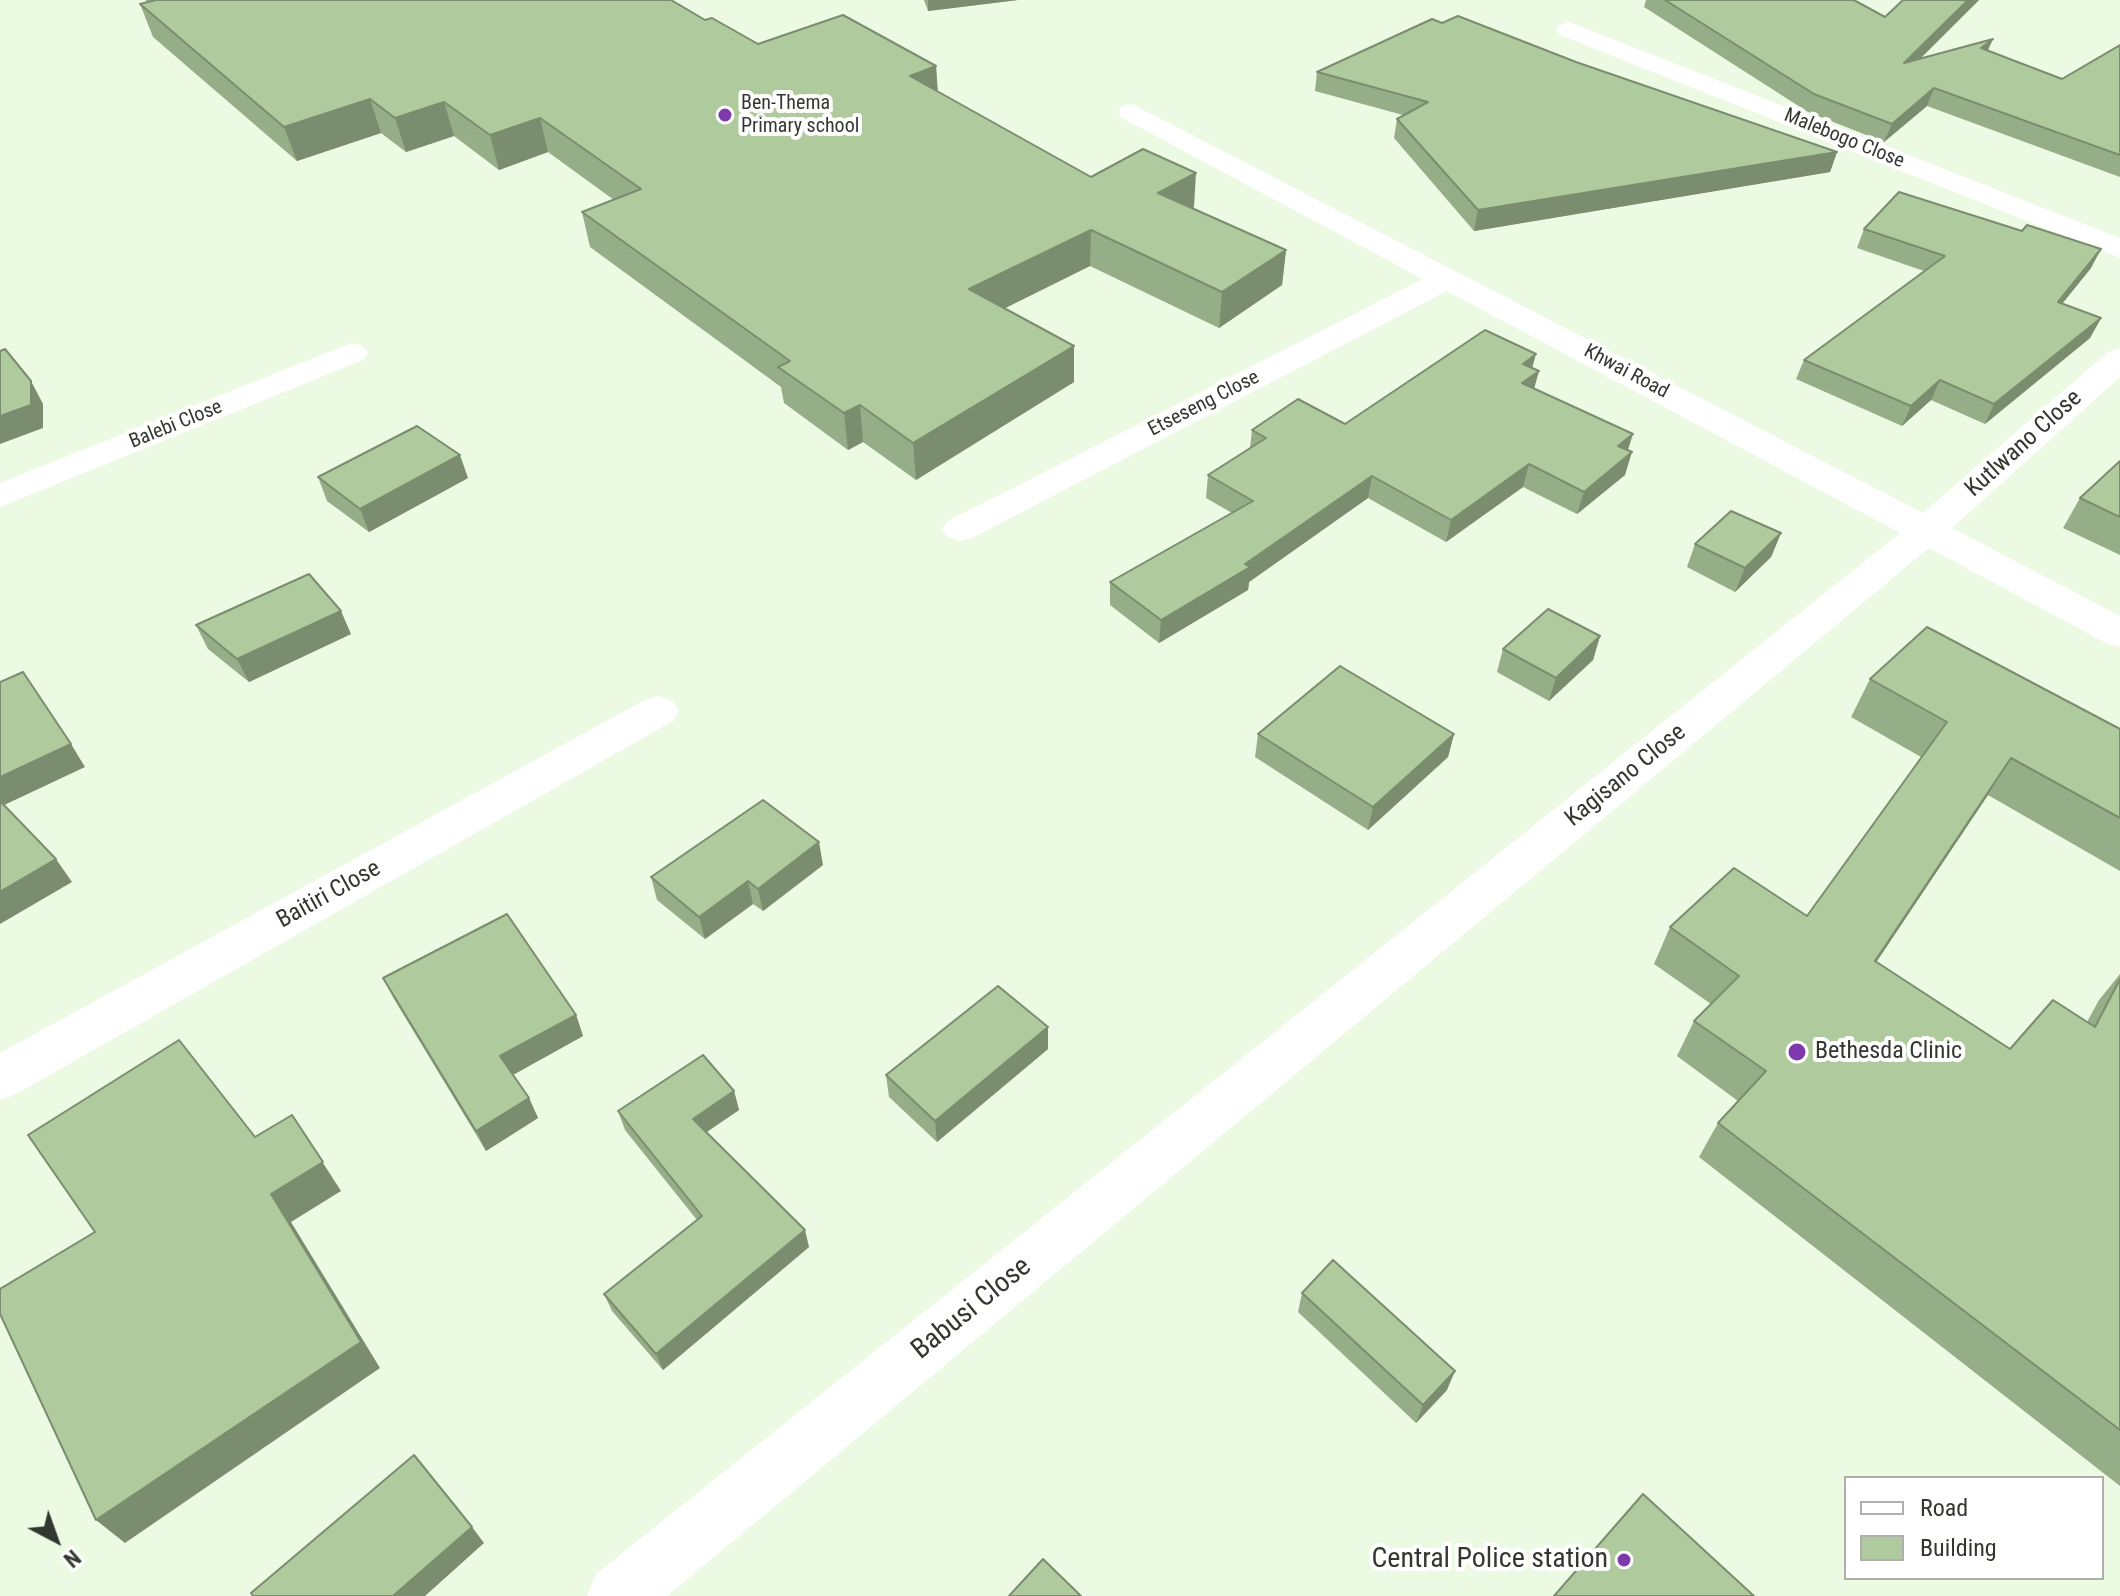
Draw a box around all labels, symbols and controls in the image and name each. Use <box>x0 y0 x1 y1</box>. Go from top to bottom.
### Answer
place label: Ben-Thema Primary school <box>741 92 859 139</box>
street label: Malebogo Close <box>1780 104 1908 174</box>
marker: Ben-Thema Primary school <box>716 106 734 124</box>
street label: Khwai Road <box>1580 340 1672 404</box>
street label: Etseseng Close <box>1144 366 1264 442</box>
street label: Kutlwano Close <box>1960 384 2088 504</box>
street label: Balebi Close <box>126 396 226 454</box>
street label: Kagisano Close <box>1560 719 1692 833</box>
street label: Baitiri Close <box>272 855 386 935</box>
place label: Bethesda Clinic <box>1815 1038 1962 1066</box>
marker: Bethesda Clinic <box>1786 1041 1808 1063</box>
street label: Babusi Close <box>906 1251 1038 1367</box>
legend <box>1844 1476 2104 1580</box>
text: Road <box>1920 1494 1968 1522</box>
north arrow <box>16 1500 96 1580</box>
text: Building <box>1920 1534 1997 1562</box>
place label: Central Police station <box>1371 1543 1608 1577</box>
text: N <box>59 1545 85 1572</box>
marker: Central Police station <box>1615 1551 1633 1569</box>

